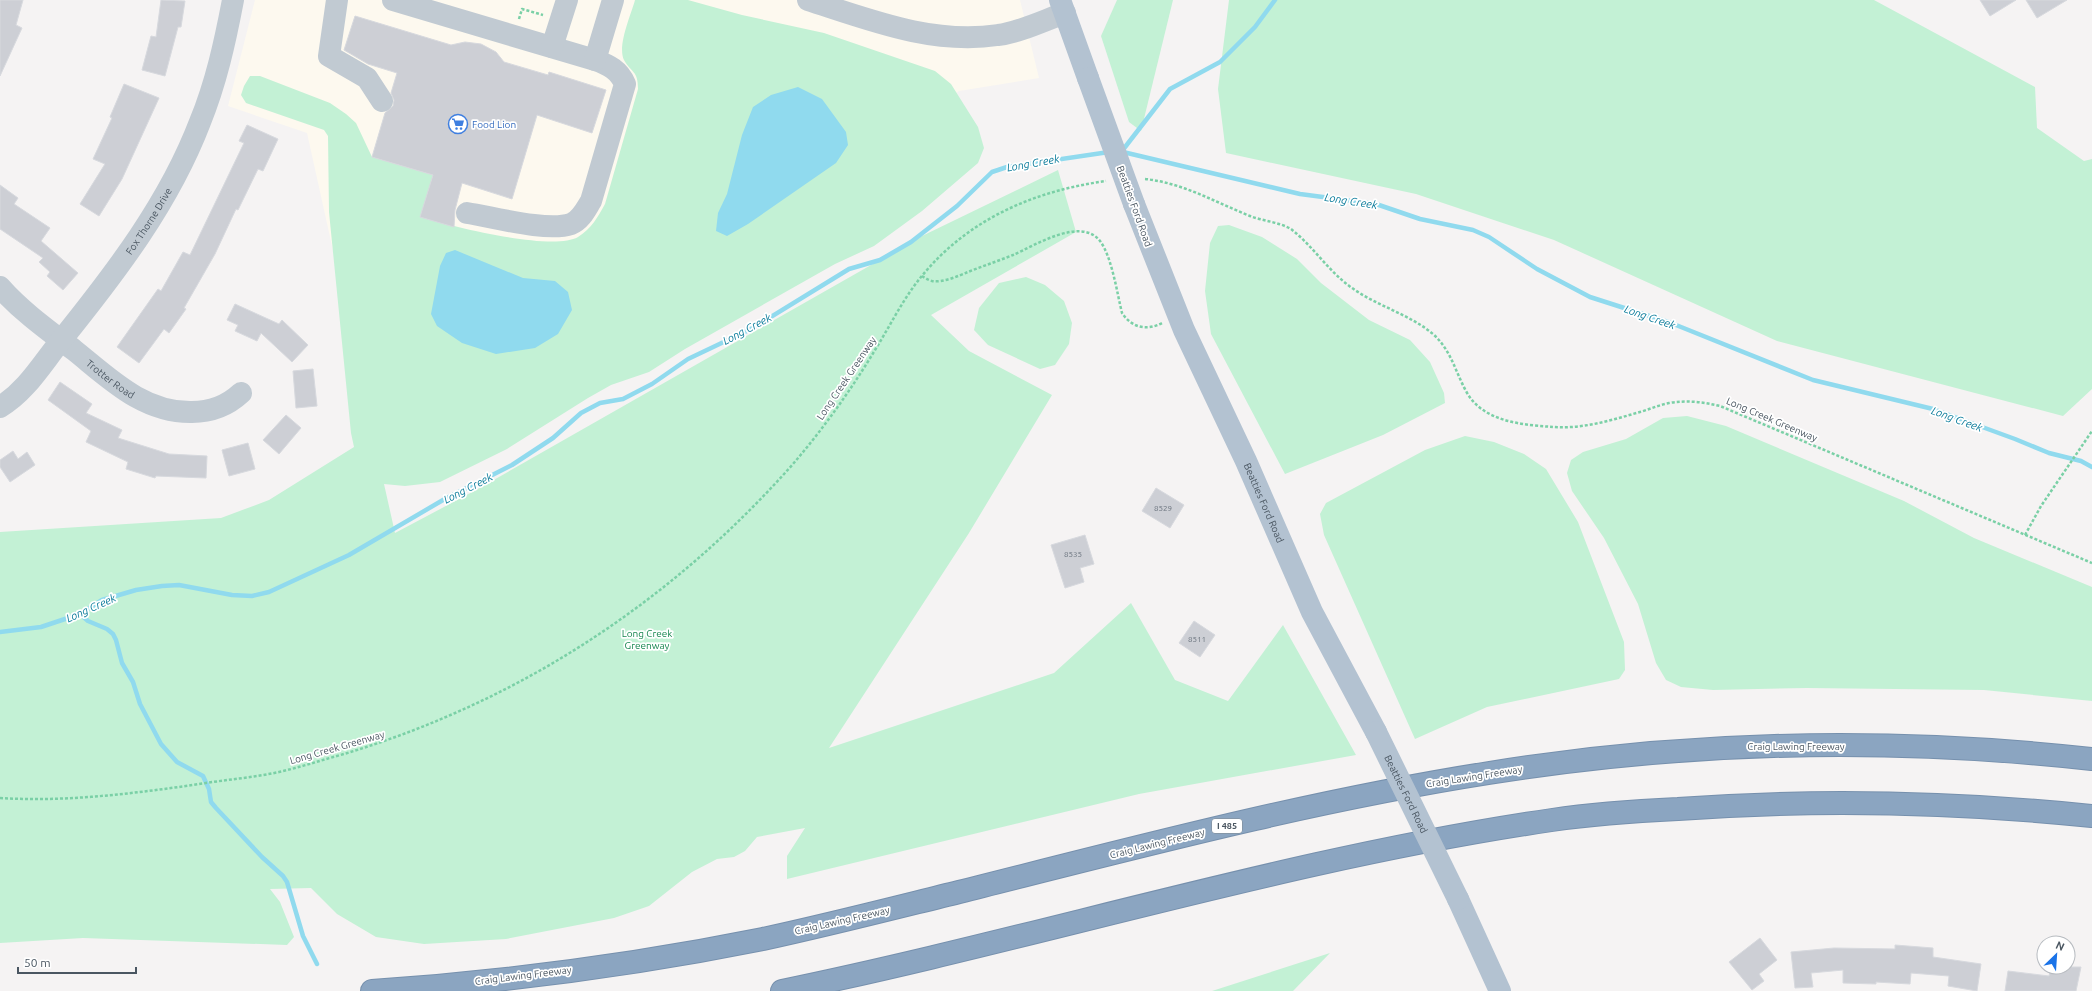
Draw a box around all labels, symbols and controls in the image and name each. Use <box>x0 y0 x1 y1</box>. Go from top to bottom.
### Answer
supermarket icon: Food Lion <box>447 113 469 135</box>
place label: Food Lion <box>472 119 516 130</box>
water label: Long Creek <box>1006 152 1061 174</box>
street label: Beatties Ford Road <box>1115 164 1154 248</box>
street label: Fox Thorne Drive <box>124 186 174 257</box>
water label: Long Creek <box>1324 191 1379 211</box>
water label: Long Creek <box>1623 303 1678 331</box>
water label: Long Creek <box>721 311 774 347</box>
street label: Long Creek Greenway <box>814 335 878 422</box>
street label: Trotter Road <box>84 357 137 401</box>
street label: Long Creek Greenway <box>1725 395 1819 444</box>
water label: Long Creek <box>1930 404 1984 434</box>
street label: Beatties Ford Road <box>1242 461 1286 544</box>
water label: Long Creek <box>441 470 495 505</box>
house number: 8529 <box>1154 504 1172 513</box>
house number: 8535 <box>1064 550 1082 559</box>
water label: Long Creek <box>64 592 118 624</box>
park label: Long Creek Greenway <box>622 628 672 651</box>
house number: 8511 <box>1188 635 1206 644</box>
street label: Long Creek Greenway <box>289 729 386 766</box>
street label: Craig Lawing Freeway <box>1747 741 1845 752</box>
street label: Beatties Ford Road <box>1382 753 1430 835</box>
street label: Craig Lawing Freeway <box>1425 763 1523 790</box>
road number: I 485 <box>1212 819 1242 833</box>
street label: Craig Lawing Freeway <box>1109 826 1206 861</box>
street label: Craig Lawing Freeway <box>793 904 891 937</box>
north arrow <box>2036 935 2076 975</box>
text: N <box>2054 939 2066 953</box>
scale bar <box>18 949 136 975</box>
text: 50 m <box>24 956 51 969</box>
street label: Craig Lawing Freeway <box>474 964 572 987</box>

